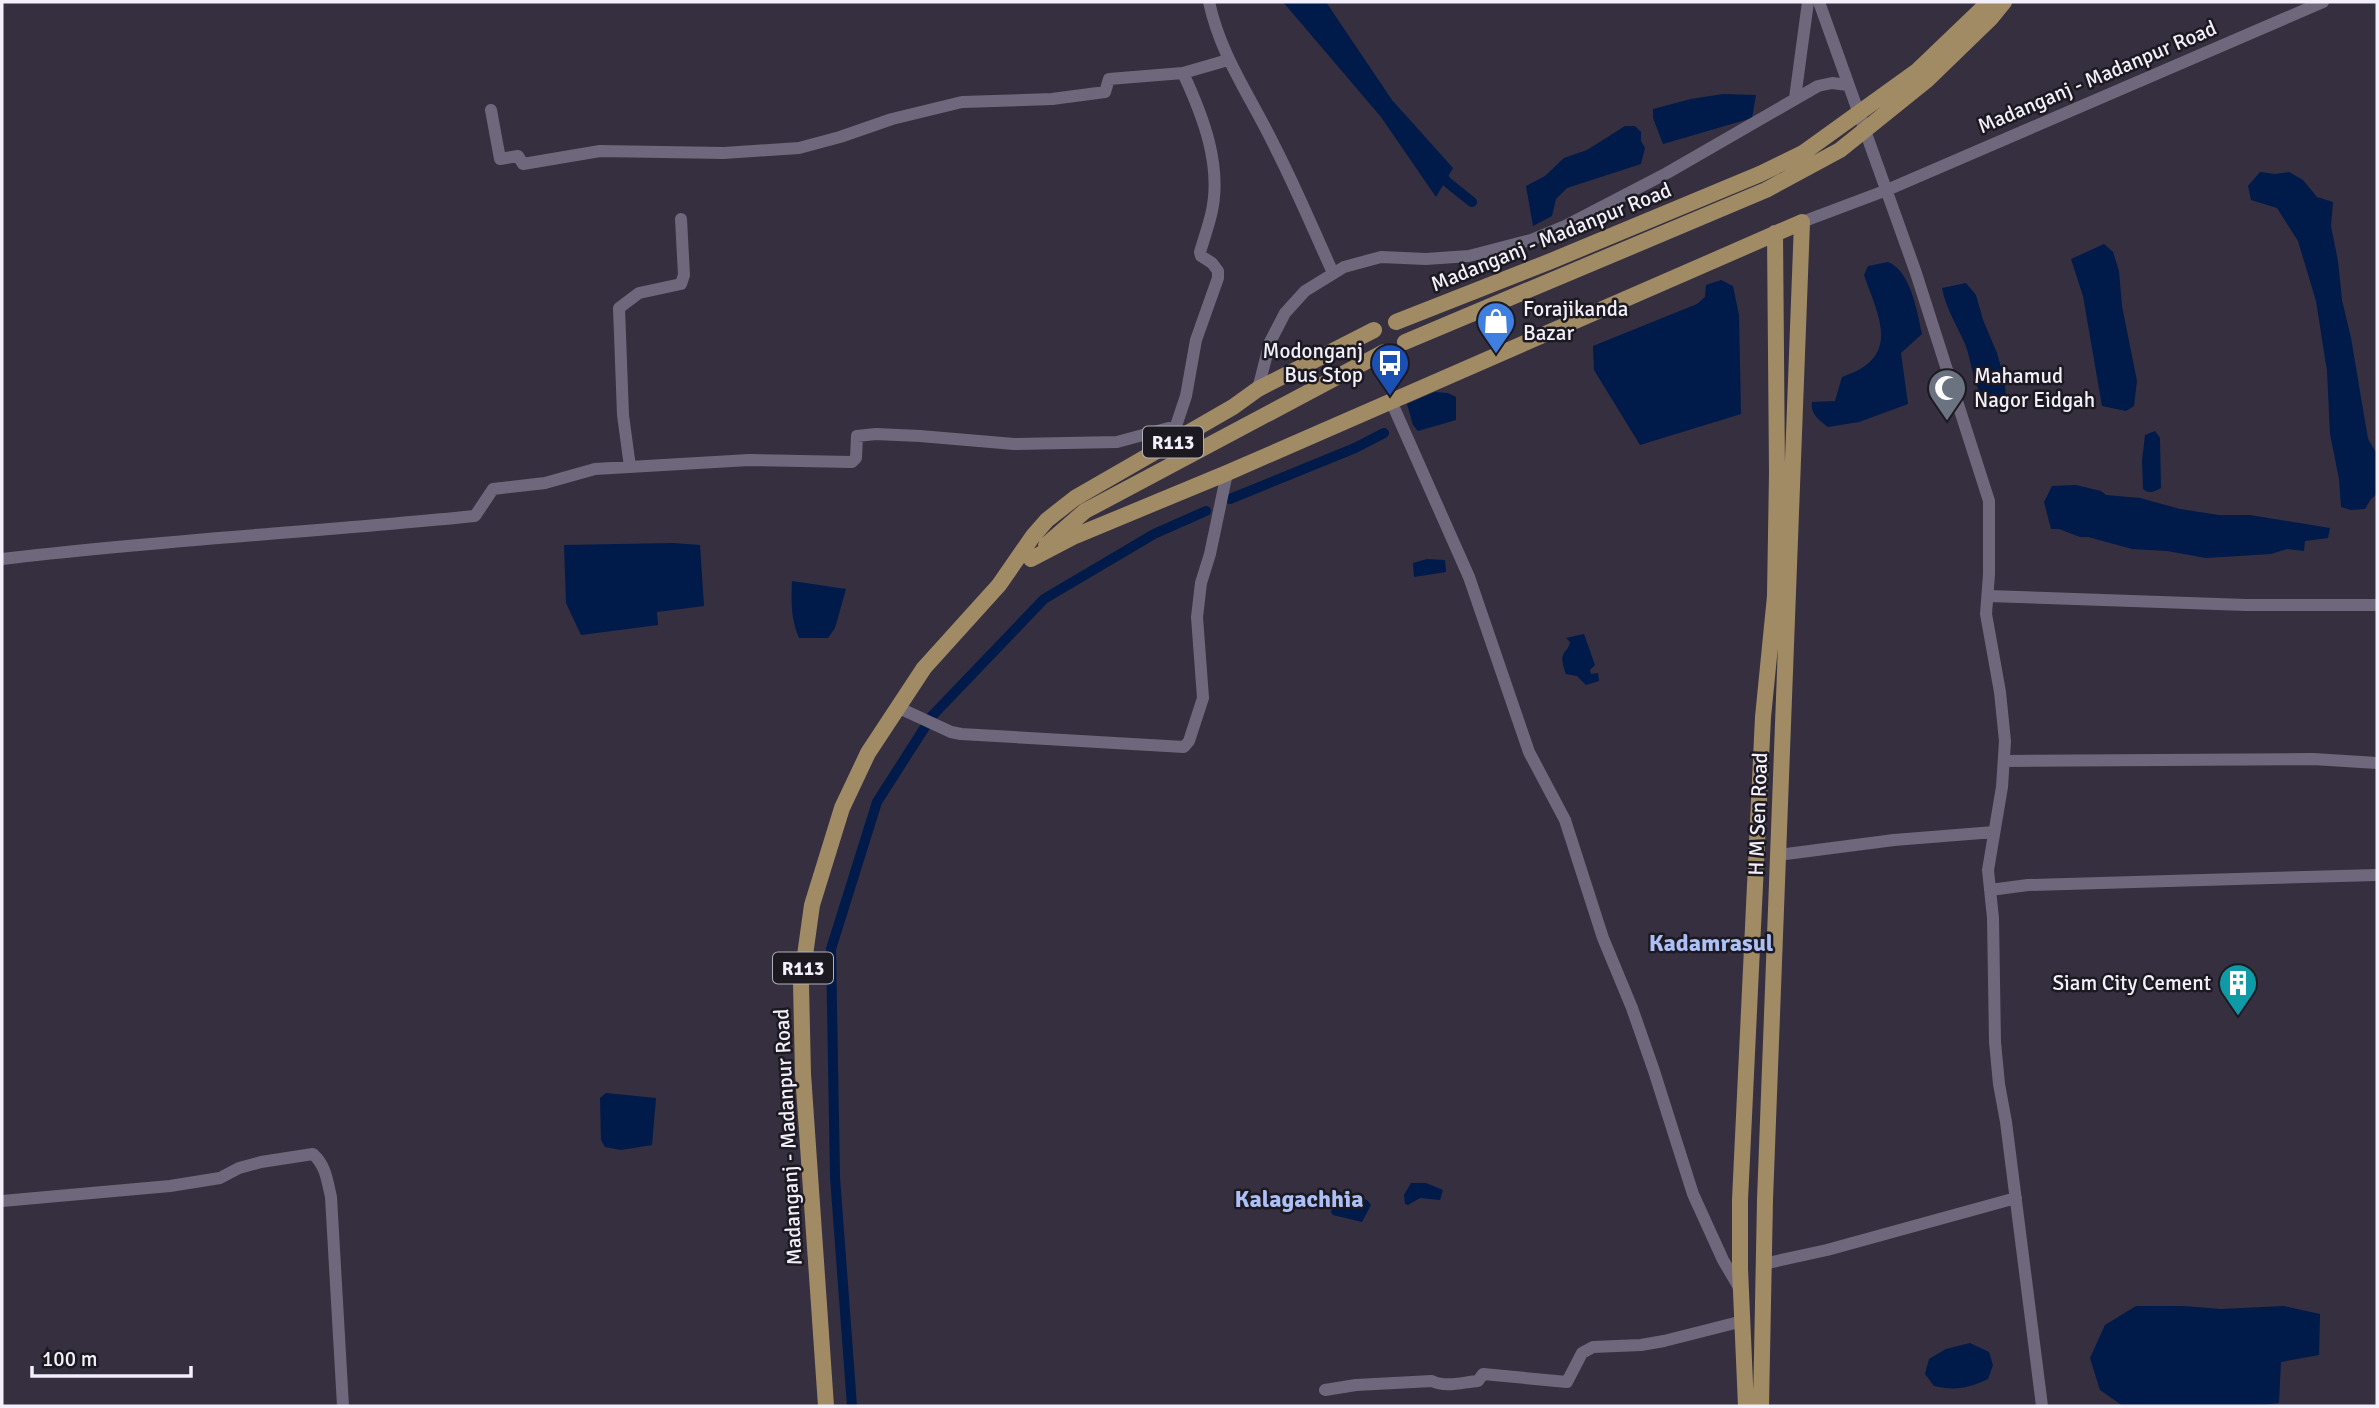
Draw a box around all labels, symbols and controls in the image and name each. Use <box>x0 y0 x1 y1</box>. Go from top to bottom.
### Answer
street label: Madanganj - Madanpur Road <box>1974 15 2220 139</box>
street label: Madanganj - Madanpur Road <box>1427 177 1675 297</box>
place label: Forajikanda Bazar <box>1523 296 1628 346</box>
shop icon: Forajikanda Bazar <box>1475 300 1517 355</box>
place label: Modonganj Bus Stop <box>1263 338 1363 388</box>
bus stop icon: Modonganj Bus Stop <box>1369 342 1411 397</box>
place label: Mahamud Nagor Eidgah <box>1974 363 2095 413</box>
mosque icon: Mahamud Nagor Eidgah <box>1926 367 1968 422</box>
road number: R113 <box>1143 426 1203 458</box>
street label: H M Sen Road <box>1743 752 1773 876</box>
district label: Kadamrasul <box>1649 928 1774 958</box>
road number: R113 <box>773 952 833 984</box>
building icon: Siam City Cement <box>2217 962 2259 1017</box>
place label: Siam City Cement <box>2052 970 2211 996</box>
street label: Madanganj - Madanpur Road <box>768 1008 808 1266</box>
district label: Kalagachhia <box>1235 1184 1363 1214</box>
scale bar <box>32 1334 191 1378</box>
text: 100 m <box>42 1346 97 1372</box>

